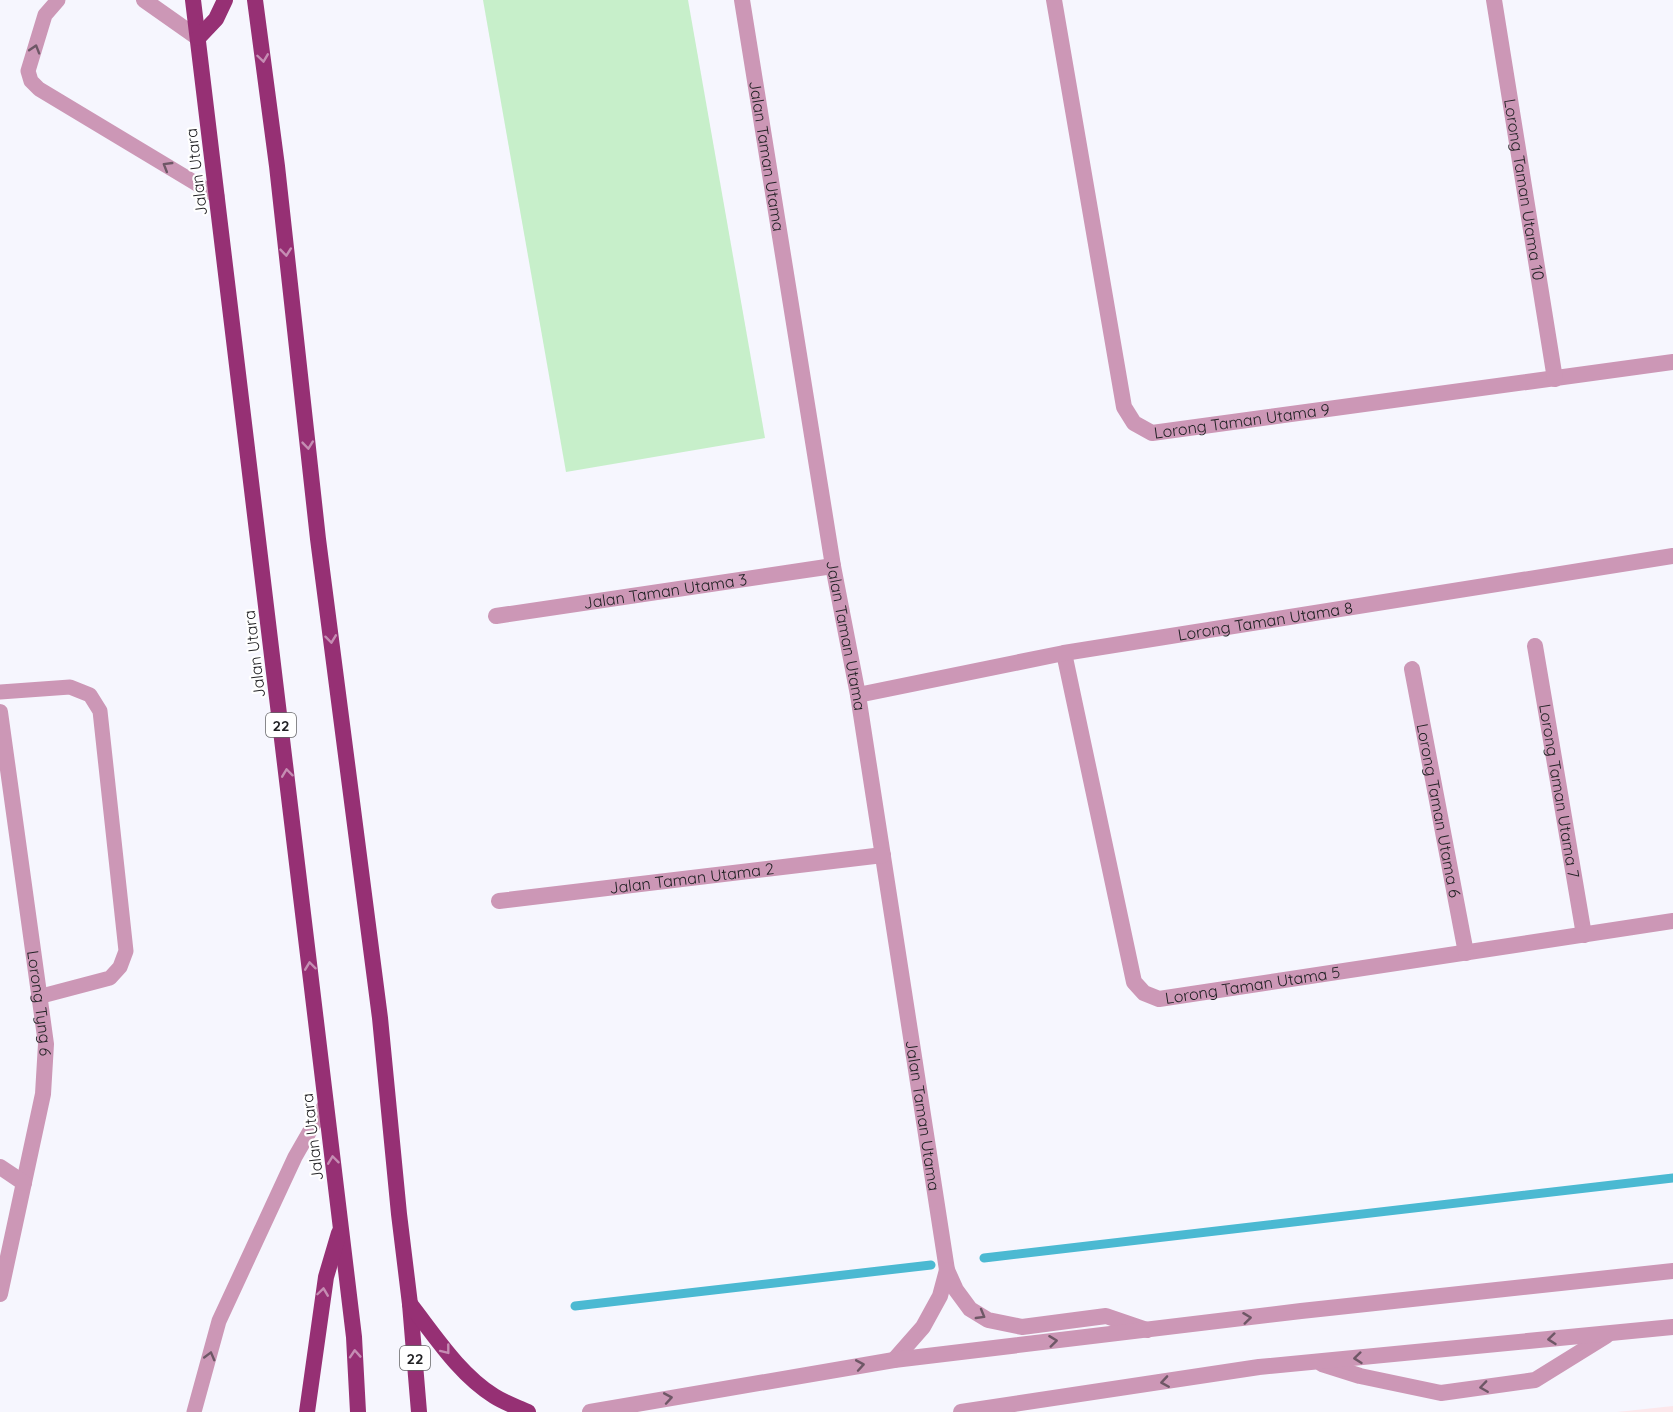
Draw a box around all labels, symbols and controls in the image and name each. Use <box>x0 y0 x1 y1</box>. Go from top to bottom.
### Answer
one-way arrow <box>28 44 40 55</box>
one-way arrow <box>256 53 268 63</box>
street label: Jalan Taman Utama <box>745 79 789 233</box>
street label: Lorong Taman Utama 10 <box>1500 97 1549 282</box>
street label: Jalan Utara <box>181 127 211 217</box>
one-way arrow <box>163 162 173 174</box>
one-way arrow <box>280 247 292 256</box>
street label: Lorong Taman Utama 9 <box>1153 399 1331 443</box>
one-way arrow <box>301 441 314 450</box>
street label: Jalan Taman Utama <box>822 559 870 712</box>
street label: Jalan Taman Utama 3 <box>582 569 748 613</box>
street label: Lorong Taman Utama 8 <box>1176 597 1354 645</box>
street label: Jalan Utara <box>239 609 269 699</box>
one-way arrow <box>325 634 337 644</box>
street label: Lorong Taman Utama 7 <box>1535 702 1584 880</box>
road number: 22 <box>266 713 296 737</box>
street label: Lorong Taman Utama 6 <box>1413 722 1465 900</box>
one-way arrow <box>281 768 293 777</box>
street label: Jalan Taman Utama 2 <box>608 858 775 898</box>
street label: Lorong Tyng 6 <box>23 949 56 1057</box>
one-way arrow <box>304 962 317 971</box>
street label: Lorong Taman Utama 5 <box>1164 962 1342 1008</box>
street label: Jalan Taman Utama <box>902 1038 945 1192</box>
street label: Jalan Utara <box>297 1092 327 1182</box>
one-way arrow <box>327 1155 340 1164</box>
one-way arrow <box>317 1287 329 1296</box>
one-way arrow <box>975 1308 985 1320</box>
one-way arrow <box>1243 1312 1252 1325</box>
one-way arrow <box>1548 1332 1557 1345</box>
one-way arrow <box>1049 1335 1058 1348</box>
one-way arrow <box>439 1343 450 1354</box>
road number: 22 <box>400 1346 430 1370</box>
one-way arrow <box>349 1349 362 1358</box>
one-way arrow <box>202 1351 215 1361</box>
one-way arrow <box>1353 1351 1363 1364</box>
one-way arrow <box>855 1359 865 1371</box>
one-way arrow <box>1160 1375 1170 1388</box>
one-way arrow <box>1479 1381 1488 1393</box>
one-way arrow <box>663 1392 673 1405</box>

